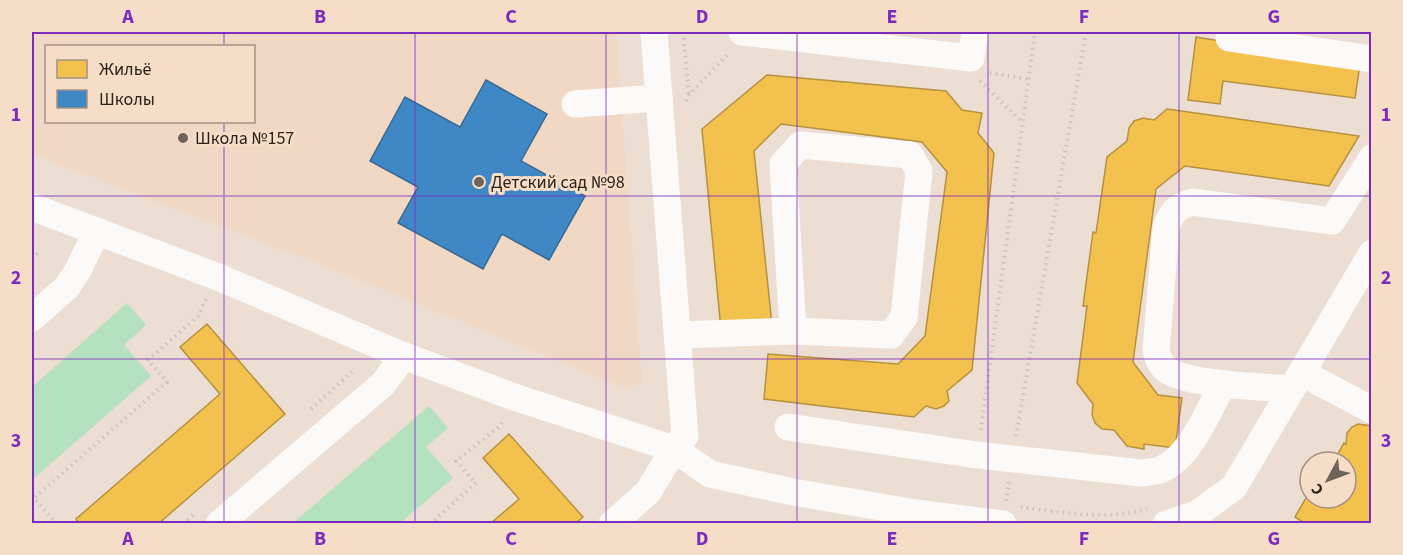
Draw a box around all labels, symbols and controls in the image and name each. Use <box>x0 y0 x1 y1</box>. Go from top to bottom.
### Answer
text: A <box>121 3 134 31</box>
text: B <box>314 3 326 31</box>
text: C <box>505 3 517 31</box>
text: D <box>696 3 708 31</box>
text: E <box>887 3 897 31</box>
text: F <box>1079 3 1089 31</box>
text: G <box>1268 3 1280 31</box>
legend <box>45 45 255 123</box>
text: Жильё <box>99 57 152 82</box>
text: Школы <box>99 87 155 112</box>
text: 1 <box>11 101 21 129</box>
text: 1 <box>1381 101 1391 129</box>
place label: Школа №157 <box>195 126 294 151</box>
marker: Школа №157 <box>176 131 190 145</box>
place label: Детский сад №98 <box>491 170 625 195</box>
marker: Детский сад №98 <box>472 175 486 189</box>
text: 2 <box>11 264 21 292</box>
text: 2 <box>1381 264 1391 292</box>
text: 3 <box>11 427 21 455</box>
text: 3 <box>1381 427 1391 455</box>
north arrow <box>1298 450 1358 510</box>
text: С <box>1306 478 1329 500</box>
text: A <box>121 525 134 553</box>
text: B <box>314 525 326 553</box>
text: C <box>505 525 517 553</box>
text: D <box>696 525 708 553</box>
text: E <box>887 525 897 553</box>
text: F <box>1079 525 1089 553</box>
text: G <box>1268 525 1280 553</box>

